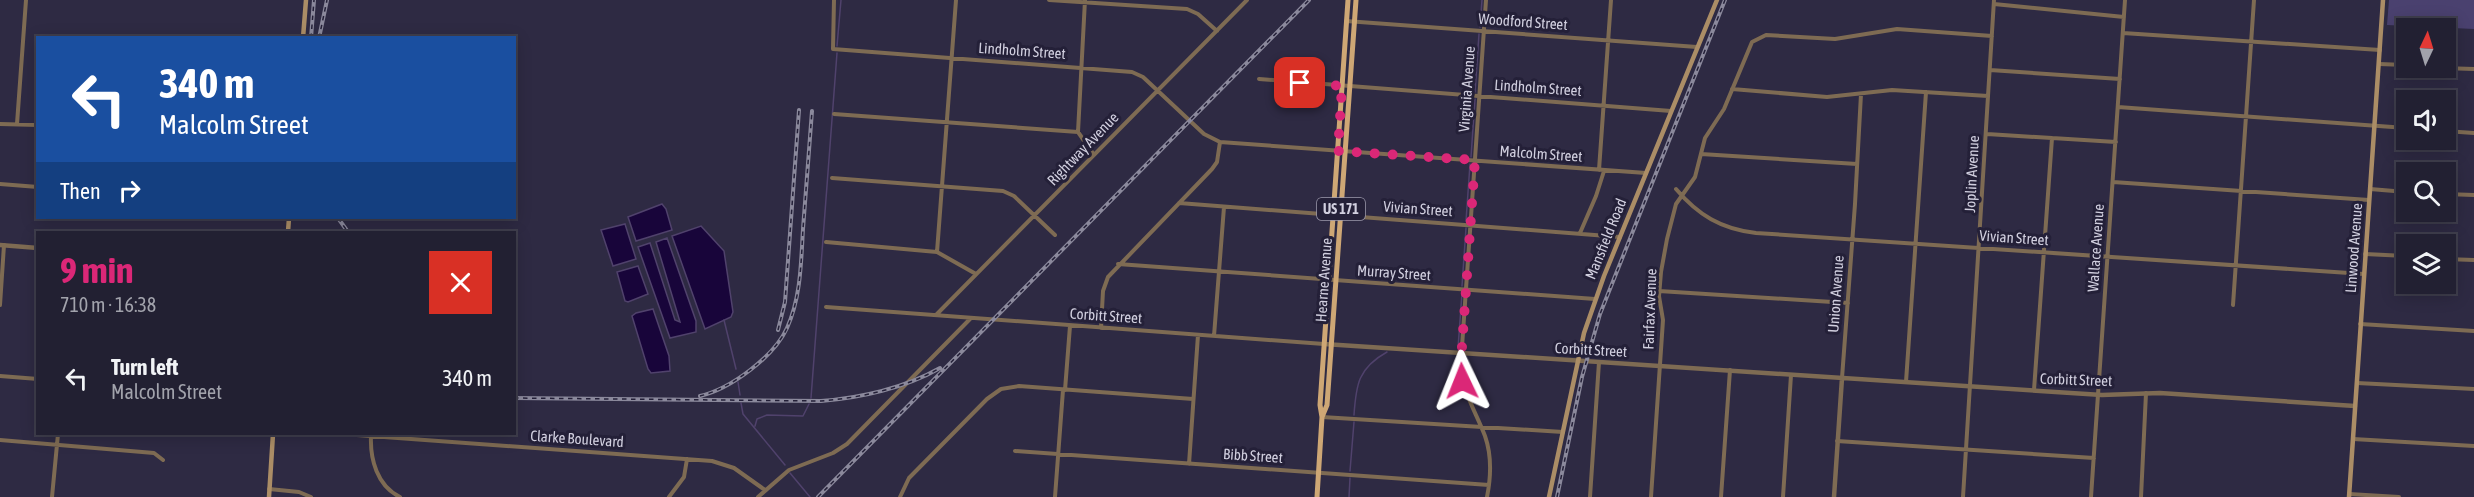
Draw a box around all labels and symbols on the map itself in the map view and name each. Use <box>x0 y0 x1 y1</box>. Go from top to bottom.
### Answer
street label: Woodford Street <box>1478 10 1568 33</box>
north arrow <box>2396 18 2456 78</box>
street label: Lindholm Street <box>978 39 1066 62</box>
street label: Virginia Avenue <box>1455 45 1478 132</box>
pin <box>1274 57 1325 108</box>
street label: Lindholm Street <box>1494 76 1582 99</box>
street label: Rightway Avenue <box>1044 109 1122 189</box>
street label: Joplin Avenue <box>1961 135 1982 213</box>
street label: Malcolm Street <box>1499 142 1583 165</box>
street label: Mansfield Road <box>1582 196 1629 282</box>
road number: US 171 <box>1317 198 1365 220</box>
street label: Vivian Street <box>1383 198 1453 219</box>
street label: Linwood Avenue <box>2342 202 2365 294</box>
street label: Wallace Avenue <box>2084 203 2107 293</box>
street label: Vivian Street <box>1979 227 2049 248</box>
street label: Hearne Avenue <box>1312 237 1335 323</box>
street label: Union Avenue <box>1824 255 1847 333</box>
street label: Murray Street <box>1357 261 1432 284</box>
street label: Fairfax Avenue <box>1640 268 1659 350</box>
street label: Corbitt Street <box>1069 304 1143 327</box>
street label: Corbitt Street <box>1554 339 1628 360</box>
position arrow <box>1430 349 1494 413</box>
street label: Corbitt Street <box>2040 370 2112 389</box>
street label: Clarke Boulevard <box>530 427 624 450</box>
street label: Bibb Street <box>1223 445 1283 466</box>

